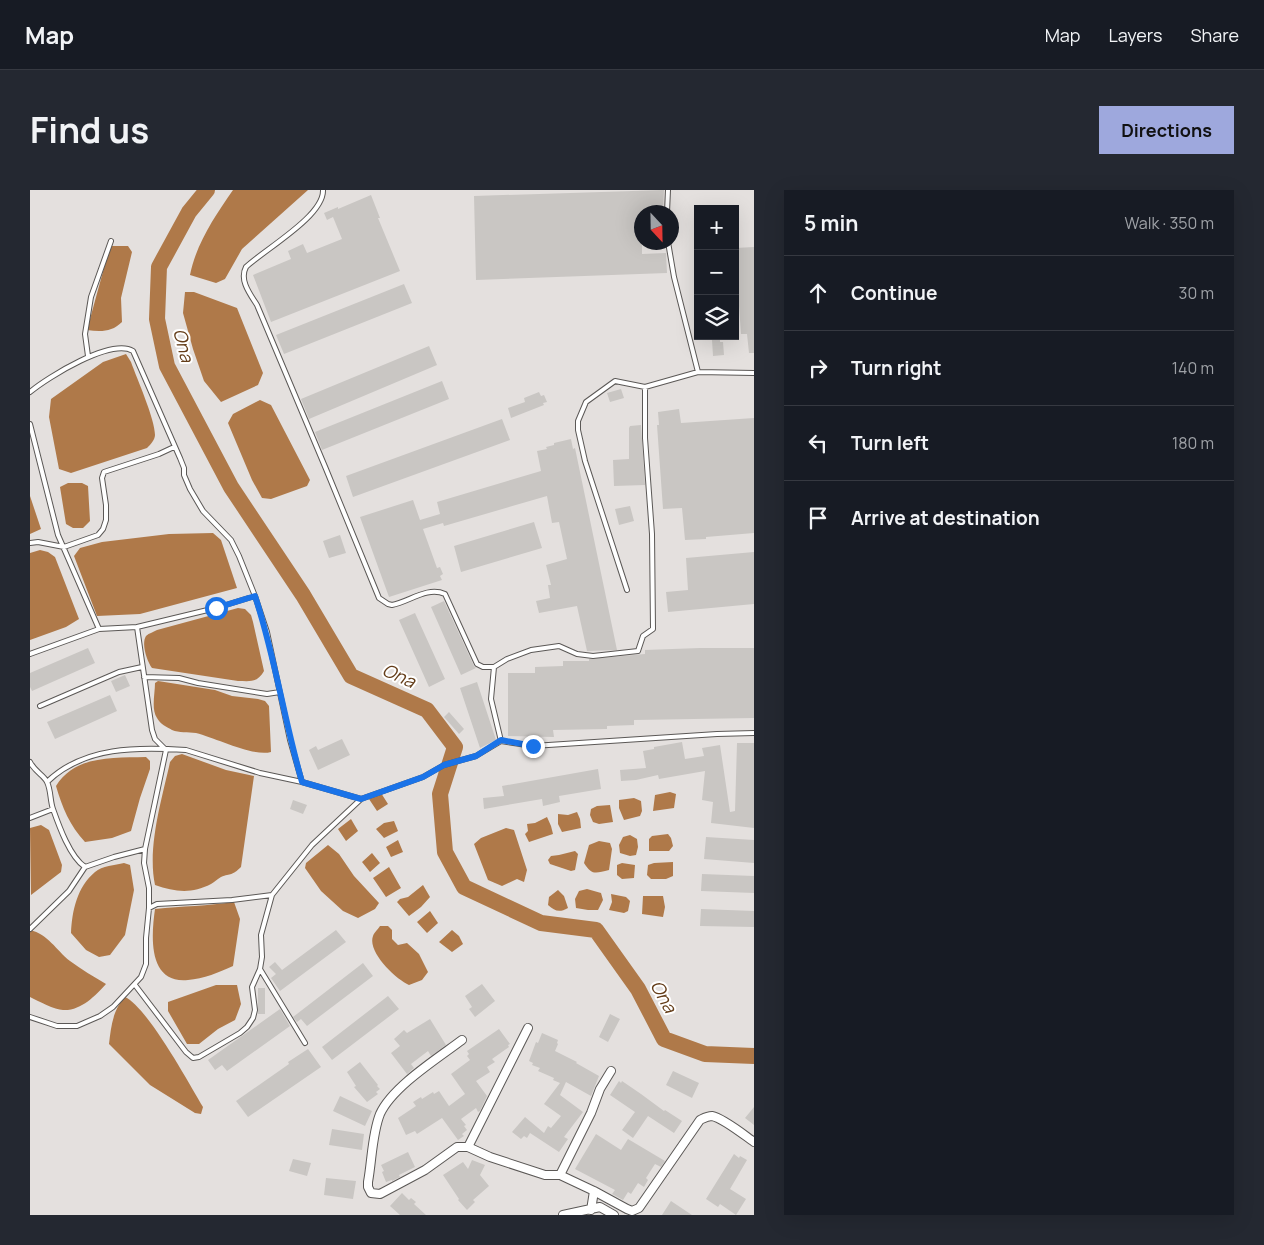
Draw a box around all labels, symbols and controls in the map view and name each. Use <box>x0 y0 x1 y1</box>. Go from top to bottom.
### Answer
text: Map <box>25 18 74 51</box>
text: Map <box>1045 23 1080 47</box>
text: Layers <box>1108 23 1162 47</box>
text: Share <box>1190 23 1239 47</box>
text: Find us <box>30 106 149 154</box>
button: Directions <box>1099 106 1234 154</box>
north arrow <box>634 205 679 250</box>
map controls <box>694 205 739 340</box>
button: + <box>694 205 739 250</box>
text: 5 min <box>804 209 858 237</box>
text: Walk · 350 m <box>1125 212 1214 234</box>
button: − <box>694 250 739 295</box>
icon: ahead <box>804 279 832 307</box>
text: Continue <box>851 280 937 306</box>
text: 30 m <box>1179 282 1214 304</box>
button: layers <box>694 295 739 340</box>
water label: Ona <box>168 326 200 365</box>
icon: right <box>804 354 832 382</box>
text: Turn right <box>851 355 941 381</box>
text: 140 m <box>1172 357 1214 379</box>
icon: left <box>804 429 832 457</box>
text: Turn left <box>851 430 929 456</box>
text: 180 m <box>1172 432 1214 454</box>
icon: arrive <box>804 504 832 532</box>
text: Arrive at destination <box>851 505 1040 531</box>
route start <box>205 597 228 620</box>
water label: Ona <box>379 657 420 693</box>
route end <box>522 735 545 758</box>
water label: Ona <box>645 975 683 1017</box>

